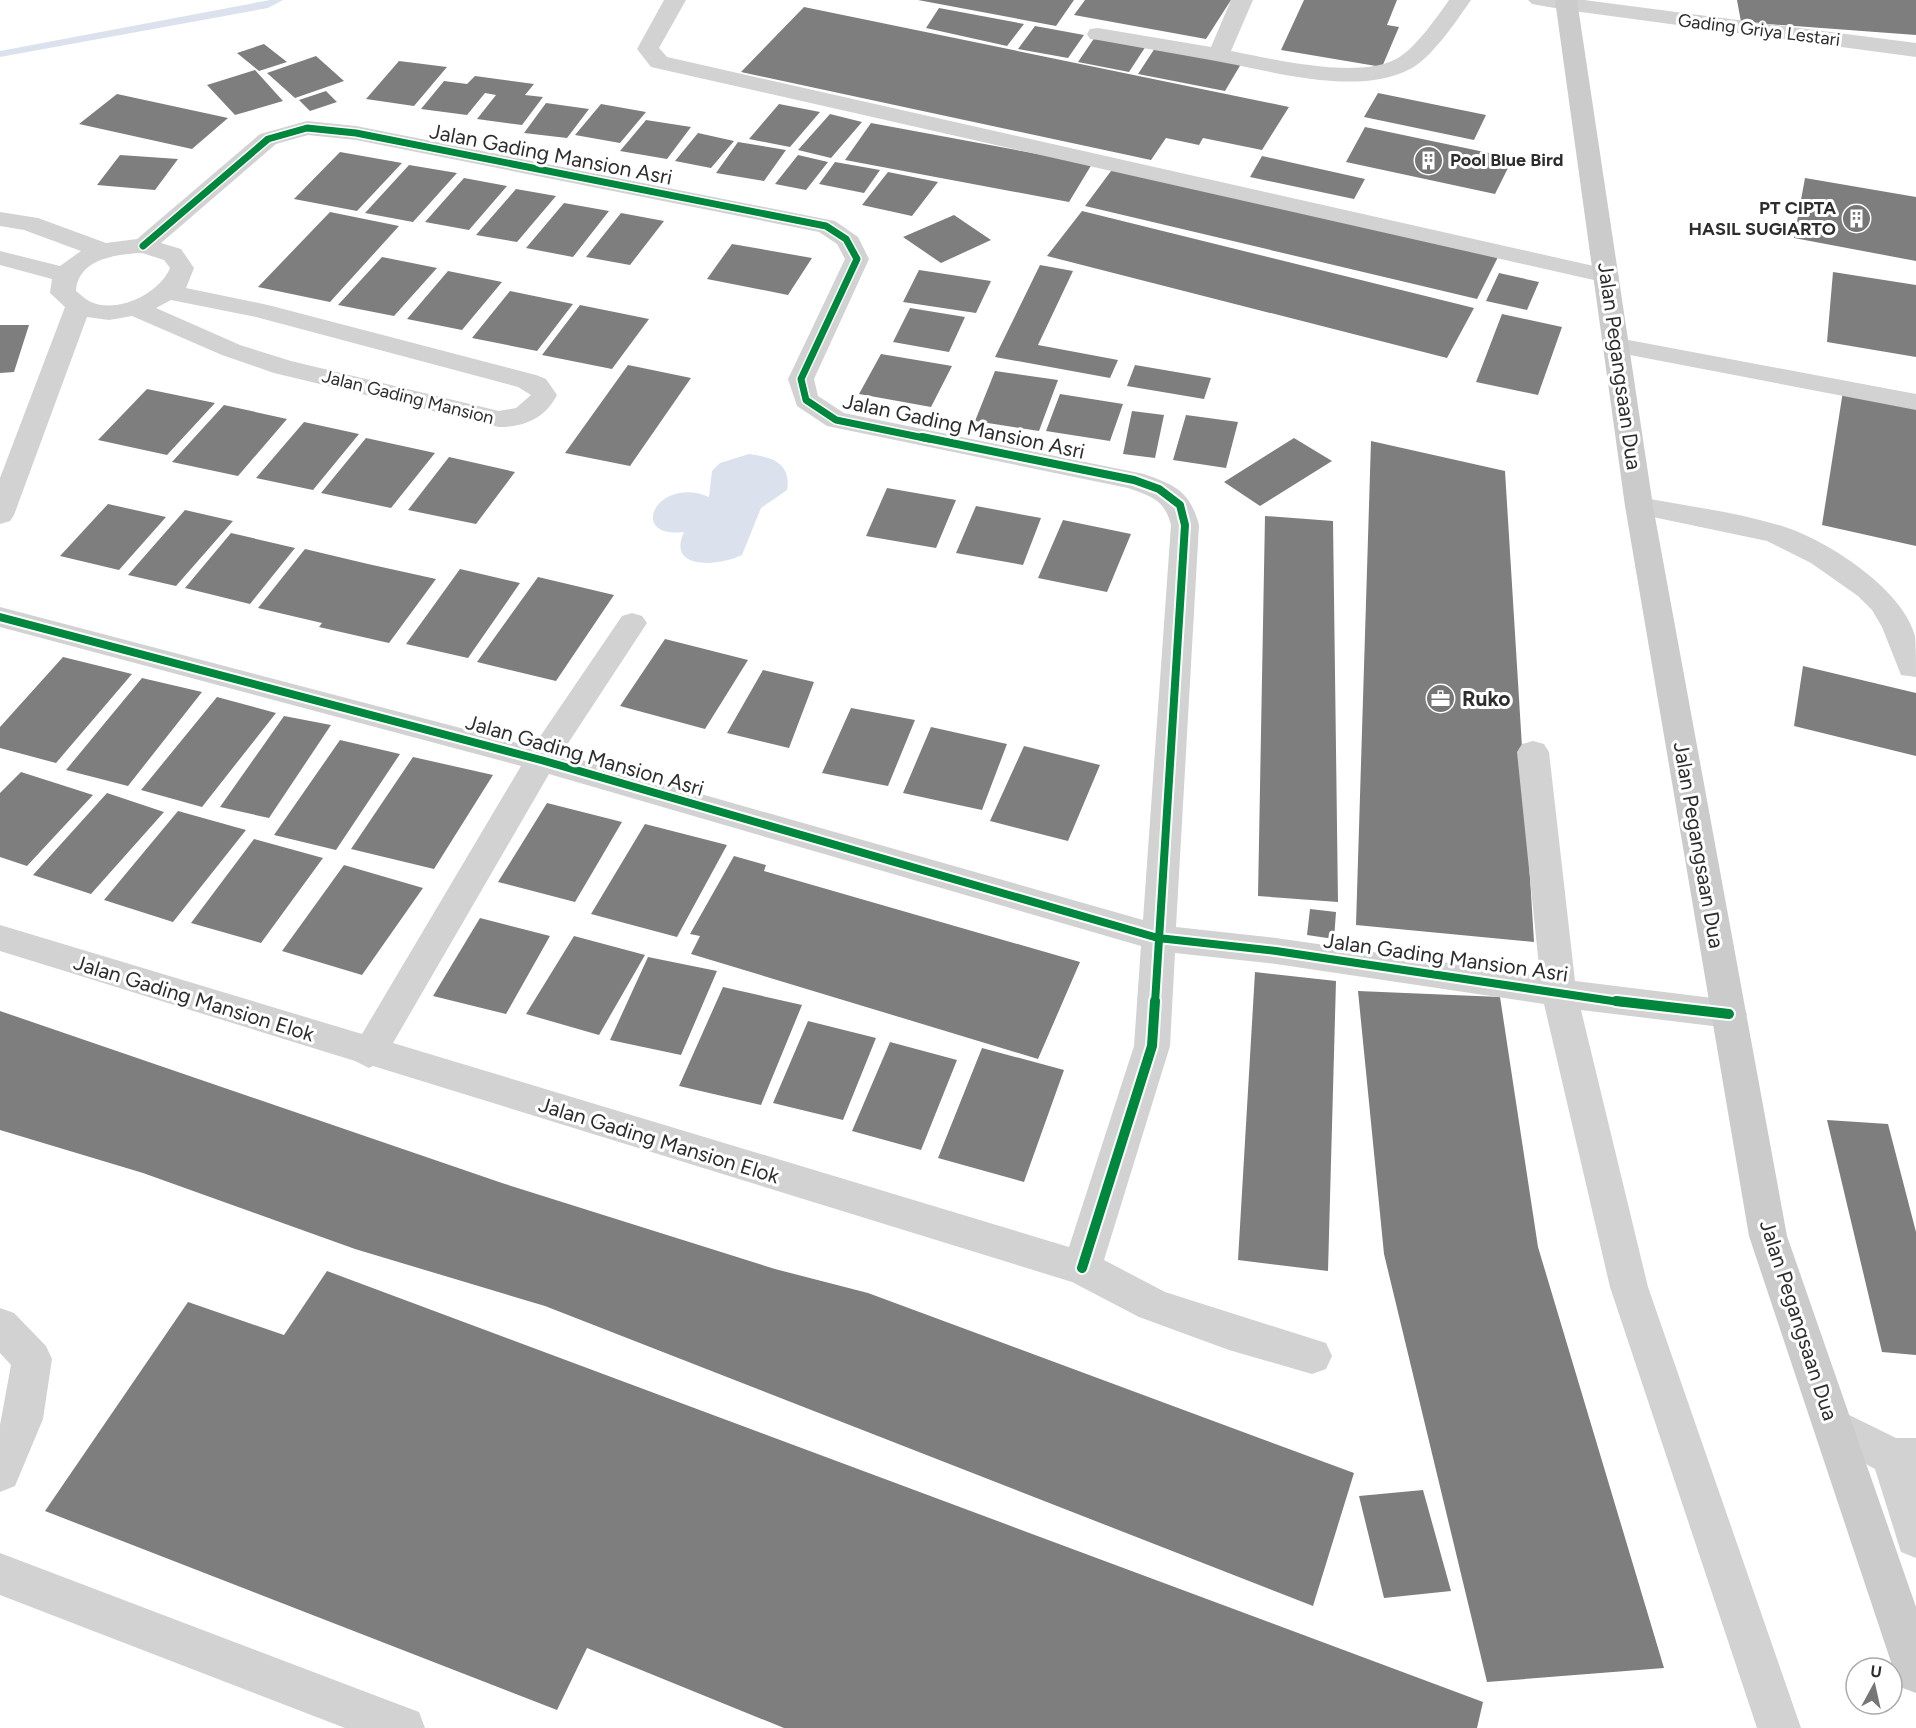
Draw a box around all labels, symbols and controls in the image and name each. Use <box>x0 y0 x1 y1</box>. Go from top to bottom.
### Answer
street label: Gading Griya Lestari <box>1677 9 1841 51</box>
street label: Jalan Gading Mansion Asri <box>428 118 674 190</box>
building icon: Pool Blue Bird <box>1413 144 1445 176</box>
place label: Pool Blue Bird <box>1450 149 1564 171</box>
place label: PT CIPTA HASIL SUGIARTO <box>1689 197 1836 240</box>
building icon: PT CIPTA HASIL SUGIARTO <box>1841 202 1873 234</box>
street label: Jalan Pegangsaan Dua <box>1593 261 1647 471</box>
street label: Jalan Gading Mansion <box>320 365 496 429</box>
street label: Jalan Gading Mansion Asri <box>841 388 1087 464</box>
office icon: Ruko <box>1425 682 1457 714</box>
place label: Ruko <box>1462 686 1510 711</box>
street label: Jalan Gading Mansion Asri <box>463 709 707 801</box>
street label: Jalan Pegangsaan Dua <box>1669 740 1729 950</box>
street label: Jalan Gading Mansion Asri <box>1322 927 1570 987</box>
street label: Jalan Gading Mansion Elok <box>71 949 318 1047</box>
street label: Jalan Gading Mansion Elok <box>536 1091 783 1189</box>
street label: Jalan Pegangsaan Dua <box>1755 1217 1843 1423</box>
north arrow <box>1844 1656 1904 1716</box>
text: U <box>1869 1661 1883 1682</box>

